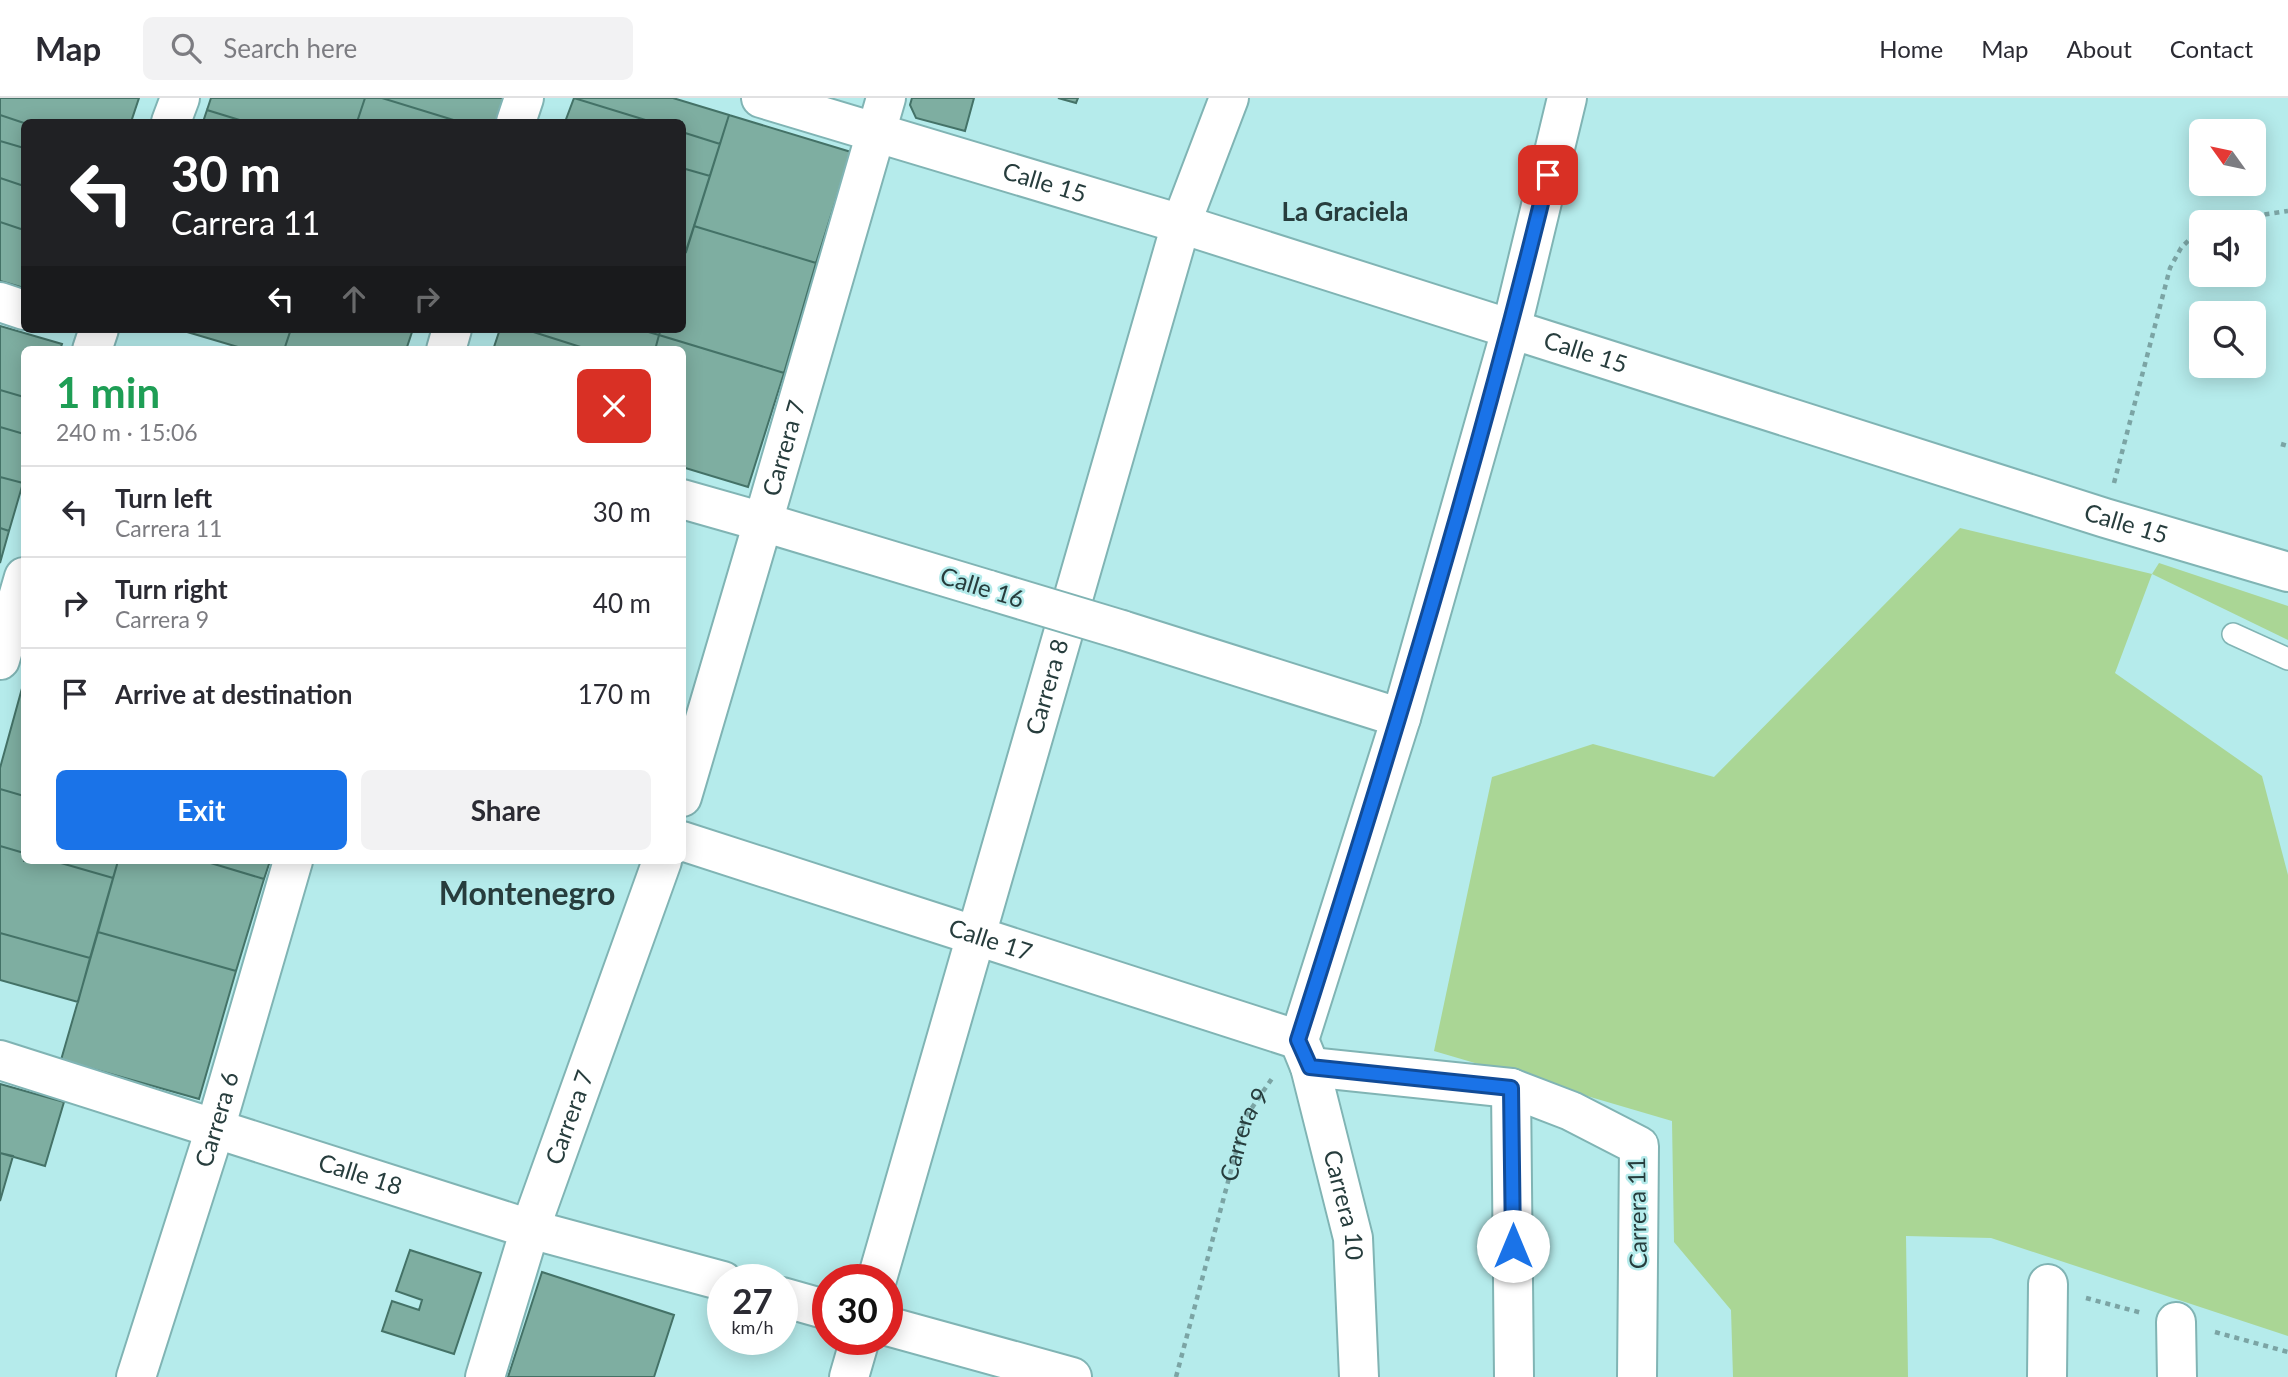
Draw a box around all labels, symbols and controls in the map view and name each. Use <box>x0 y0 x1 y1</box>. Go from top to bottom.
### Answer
search box <box>143 17 633 80</box>
text: Map <box>35 28 101 68</box>
icon: search <box>167 29 205 67</box>
text: Search here <box>223 32 357 64</box>
text: Home <box>1879 34 1943 63</box>
text: Map <box>1981 34 2029 63</box>
text: About <box>2067 34 2132 63</box>
text: Contact <box>2170 34 2253 63</box>
north arrow <box>2189 119 2266 196</box>
map controls <box>2189 119 2266 378</box>
text: 30 m <box>171 144 281 202</box>
pin <box>1518 145 1578 205</box>
icon: left <box>56 147 147 238</box>
street label: Calle 15 <box>1000 155 1090 208</box>
icon: arrive <box>1529 156 1567 194</box>
district label: La Graciela <box>1281 195 1409 227</box>
text: Carrera 11 <box>171 203 320 242</box>
button: sound <box>2189 210 2266 287</box>
icon: left <box>262 280 300 318</box>
icon: ahead <box>335 280 373 318</box>
icon: right <box>408 280 446 318</box>
button: search <box>2189 301 2266 378</box>
street label: Calle 15 <box>1541 324 1631 378</box>
text: 1 min <box>56 367 160 417</box>
button: close <box>577 369 651 443</box>
street label: Carrera 7 <box>755 397 811 499</box>
text: 240 m · 15:06 <box>56 418 198 446</box>
text: Turn left <box>115 482 212 514</box>
icon: left <box>56 493 94 531</box>
text: 30 m <box>593 496 651 528</box>
street label: Calle 15 <box>2081 496 2172 549</box>
text: Carrera 11 <box>115 514 222 542</box>
street label: Calle 16 <box>937 560 1028 613</box>
text: Turn right <box>115 573 228 605</box>
icon: right <box>56 584 94 622</box>
text: 40 m <box>593 587 651 619</box>
text: Carrera 9 <box>115 605 209 633</box>
street label: Carrera 8 <box>1019 635 1074 738</box>
icon: arrive <box>56 675 94 713</box>
text: Arrive at destination <box>115 678 352 710</box>
text: 170 m <box>578 678 651 710</box>
button: Exit <box>56 770 347 850</box>
button: Share <box>361 770 651 850</box>
district label: Montenegro <box>439 873 615 912</box>
street label: Calle 17 <box>945 912 1036 966</box>
street label: Carrera 7 <box>538 1066 599 1168</box>
street label: Carrera 6 <box>188 1068 244 1170</box>
street label: Carrera 9 <box>1213 1082 1274 1184</box>
street label: Calle 18 <box>315 1147 406 1200</box>
street label: Carrera 10 <box>1318 1147 1370 1261</box>
street label: Carrera 11 <box>1621 1157 1652 1269</box>
position arrow <box>1476 1209 1550 1283</box>
speed limit sign: 30 <box>812 1264 903 1355</box>
text: 27 <box>732 1279 773 1321</box>
text: km/h <box>731 1316 774 1338</box>

